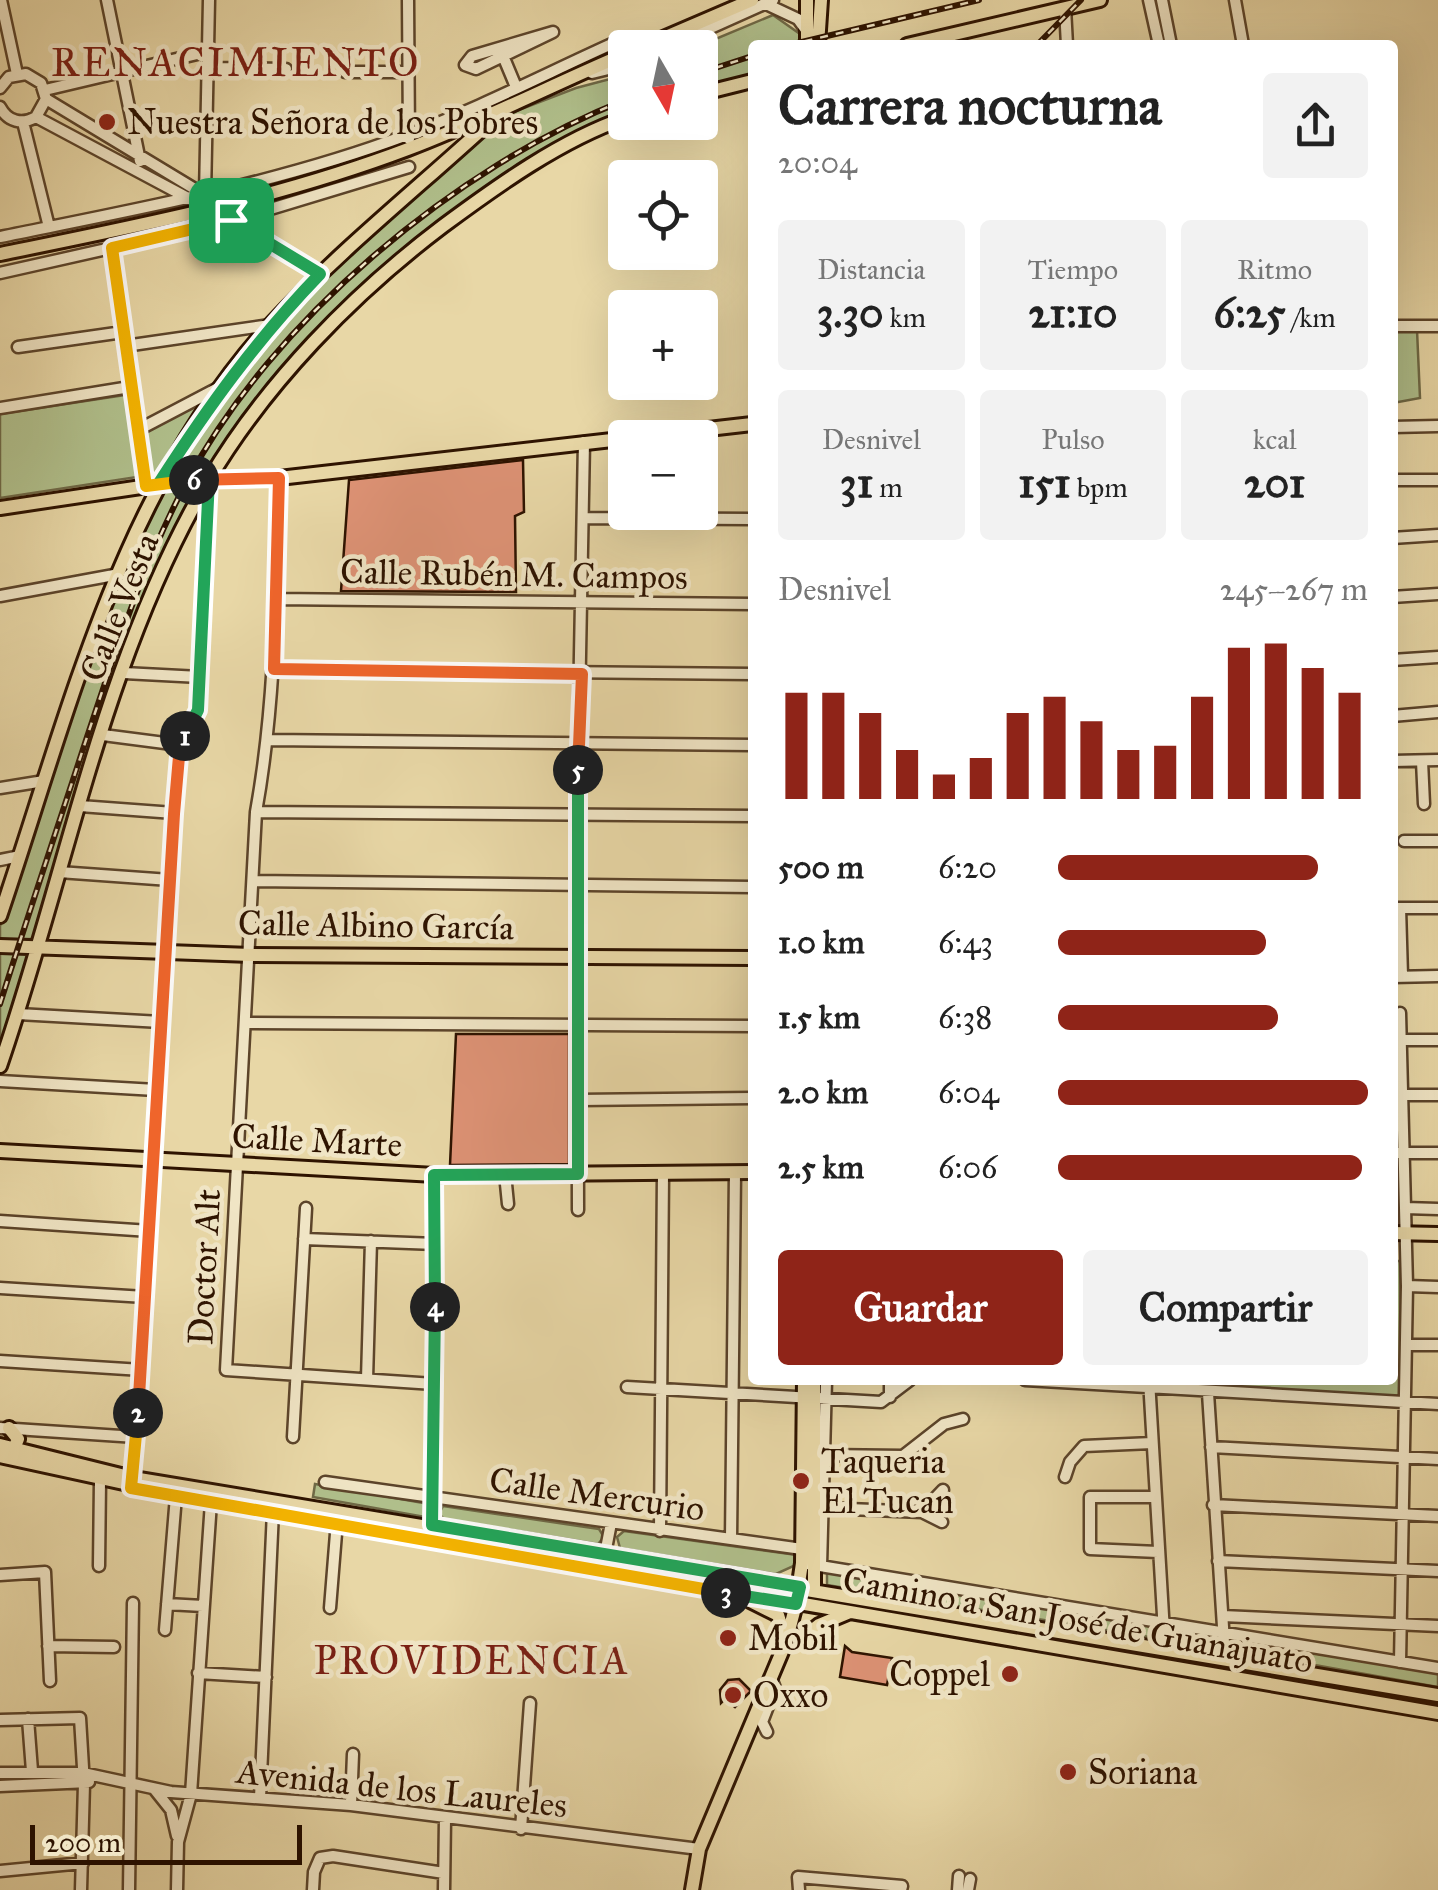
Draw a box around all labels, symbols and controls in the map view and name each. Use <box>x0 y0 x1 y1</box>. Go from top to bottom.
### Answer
north arrow <box>608 30 718 140</box>
map controls <box>608 30 718 530</box>
district label: RENACIMIENTO <box>51 38 421 87</box>
text: Carrera nocturna <box>778 72 1162 139</box>
button: share <box>1263 73 1368 178</box>
place label: Nuestra Señora de los Pobres <box>127 101 538 144</box>
marker: Nuestra Señora de los Pobres <box>96 111 118 133</box>
text: 20:04 <box>778 143 857 182</box>
button: locate <box>608 160 718 270</box>
pin <box>189 178 274 263</box>
icon: arrive <box>204 193 259 248</box>
text: Distancia <box>817 252 925 287</box>
text: Tiempo <box>1028 252 1118 287</box>
text: Ritmo <box>1237 252 1312 287</box>
text: 3.30 <box>817 287 883 339</box>
text: 21:10 <box>1029 287 1117 339</box>
text: 6:25 <box>1214 287 1286 339</box>
button: + <box>608 290 718 400</box>
text: km <box>883 300 926 335</box>
text: /km <box>1286 300 1336 335</box>
button: − <box>608 420 718 530</box>
text: Desnivel <box>822 422 921 457</box>
text: Pulso <box>1041 422 1105 457</box>
text: kcal <box>1253 422 1297 457</box>
pin: 6 <box>169 455 219 505</box>
text: 31 <box>840 457 873 509</box>
text: 151 <box>1018 457 1071 509</box>
text: 201 <box>1244 457 1305 509</box>
text: 6 <box>187 462 201 497</box>
text: m <box>873 470 903 505</box>
text: bpm <box>1071 470 1128 505</box>
street label: Calle Vesta <box>70 527 169 688</box>
street label: Calle Rubén M. Campos <box>340 550 688 599</box>
text: Desnivel <box>778 570 891 609</box>
text: 245–267 m <box>1220 570 1368 609</box>
pin: 1 <box>160 711 210 761</box>
text: 1 <box>179 718 191 753</box>
pin: 5 <box>553 745 603 795</box>
text: 5 <box>571 752 585 787</box>
text: 500 m <box>778 848 864 887</box>
text: 6:20 <box>938 848 997 887</box>
street label: Calle Albino García <box>238 902 515 949</box>
text: 1.0 km <box>778 923 865 962</box>
text: 6:43 <box>938 923 993 962</box>
text: 1.5 km <box>778 998 860 1037</box>
text: 6:38 <box>938 998 992 1037</box>
text: 2.0 km <box>778 1073 868 1112</box>
text: 6:04 <box>938 1073 999 1112</box>
street label: Calle Marte <box>231 1115 403 1166</box>
text: 2.5 km <box>778 1148 864 1187</box>
text: 6:06 <box>938 1148 998 1187</box>
street label: Doctor Alt <box>179 1188 230 1346</box>
button: Guardar <box>778 1250 1063 1365</box>
button: Compartir <box>1083 1250 1368 1365</box>
pin: 4 <box>410 1282 460 1332</box>
text: 4 <box>427 1289 443 1324</box>
pin: 2 <box>113 1388 163 1438</box>
text: 2 <box>131 1395 145 1430</box>
place label: Taqueria El Tucan <box>821 1440 954 1523</box>
street label: Calle Mercurio <box>487 1458 707 1531</box>
marker: Taqueria El Tucan <box>790 1470 812 1492</box>
street label: Camino a San José de Guanajuato <box>839 1558 1316 1683</box>
pin: 3 <box>701 1568 751 1618</box>
text: 3 <box>720 1575 732 1610</box>
place label: Mobil <box>748 1617 838 1660</box>
marker: Mobil <box>717 1627 739 1649</box>
district label: PROVIDENCIA <box>314 1636 630 1685</box>
place label: Coppel <box>889 1653 991 1696</box>
marker: Coppel <box>999 1663 1021 1685</box>
place label: Oxxo <box>753 1674 828 1717</box>
marker: Oxxo <box>722 1684 744 1706</box>
street label: Avenida de los Laureles <box>233 1750 569 1827</box>
place label: Soriana <box>1088 1751 1197 1794</box>
marker: Soriana <box>1057 1761 1079 1783</box>
scale bar <box>30 1820 302 1864</box>
text: 200 m <box>45 1825 121 1860</box>

